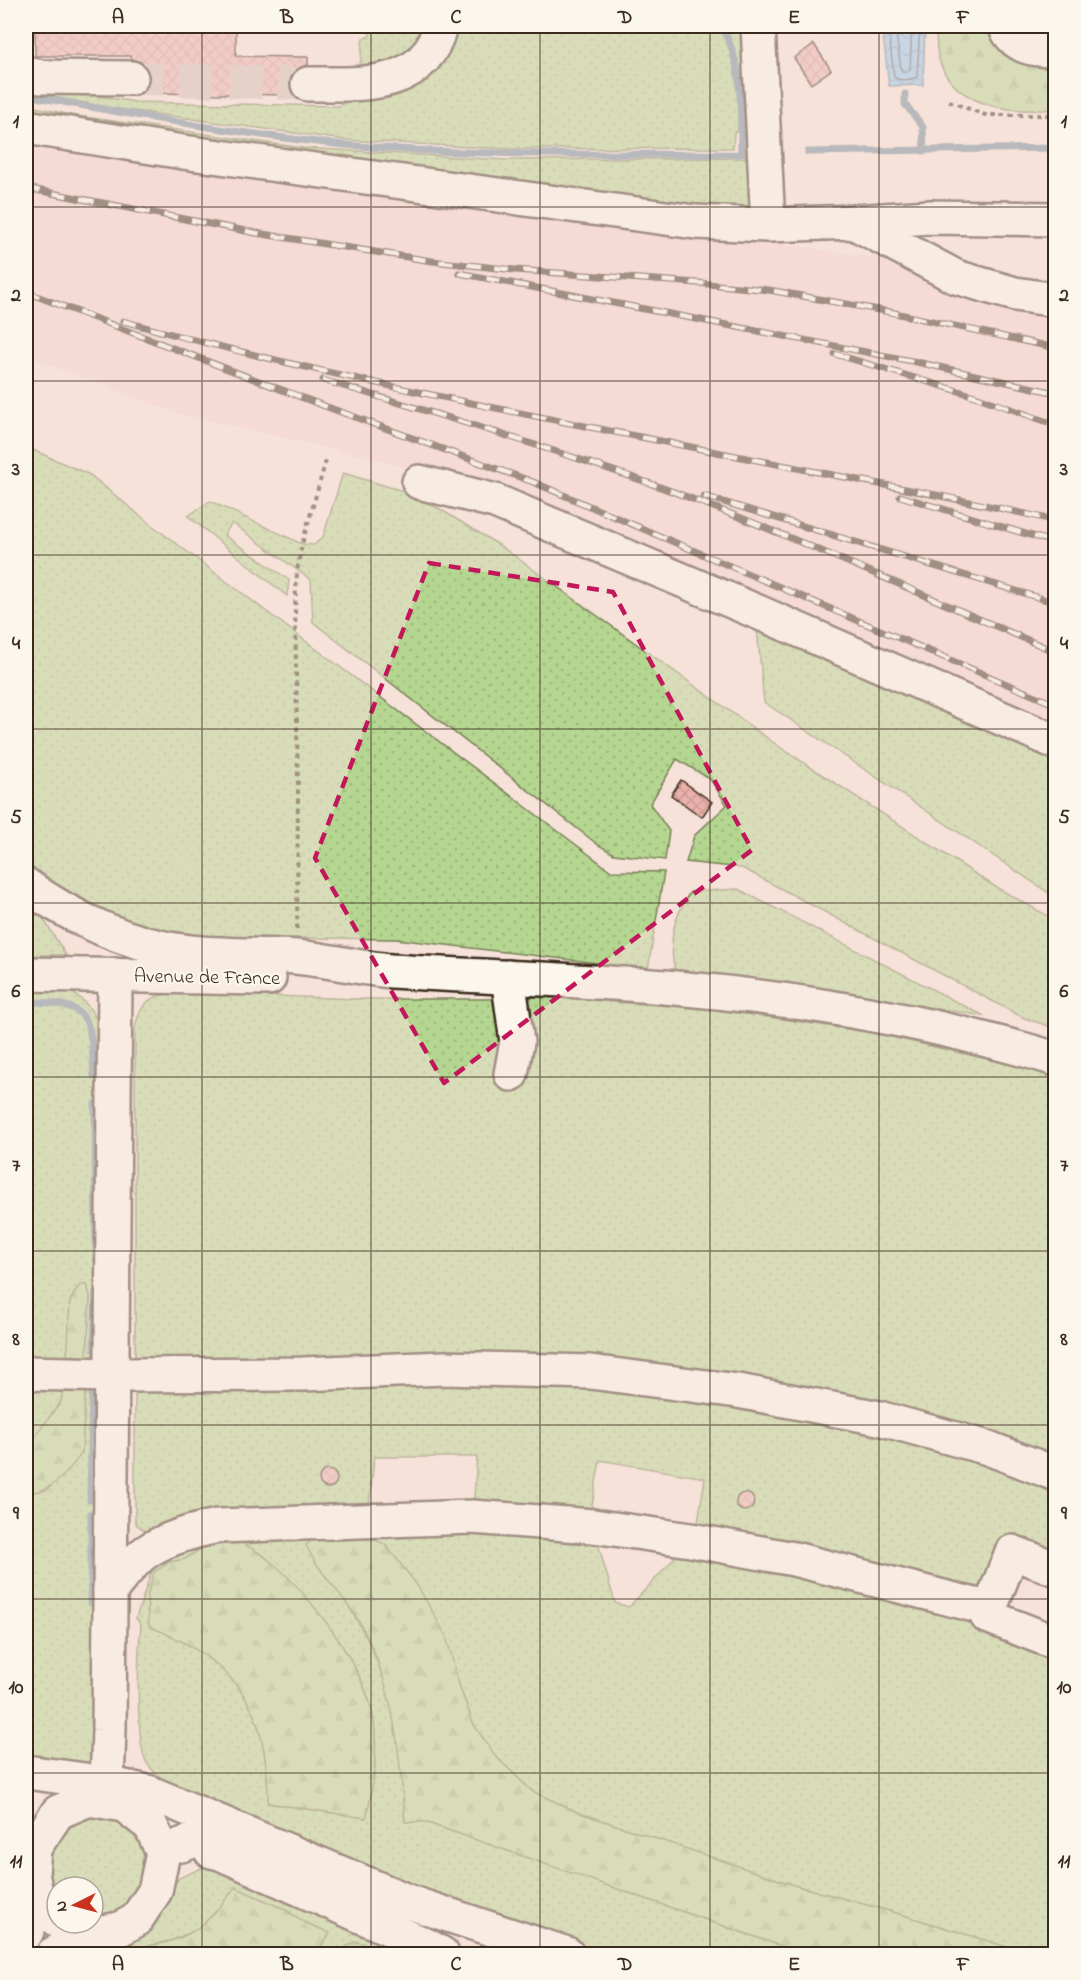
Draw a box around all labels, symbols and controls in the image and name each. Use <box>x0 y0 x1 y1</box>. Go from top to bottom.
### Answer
text: A <box>112 4 124 33</box>
text: B <box>279 4 294 33</box>
text: C <box>451 4 462 33</box>
text: D <box>617 4 632 33</box>
text: E <box>788 4 800 33</box>
text: F <box>956 4 970 33</box>
text: 1 <box>13 108 20 137</box>
text: 1 <box>1061 108 1068 137</box>
text: 2 <box>10 282 21 311</box>
text: 2 <box>1058 282 1069 311</box>
text: 3 <box>11 456 20 485</box>
text: 3 <box>1059 456 1068 485</box>
text: 4 <box>12 630 21 659</box>
text: 4 <box>1060 630 1069 659</box>
text: 5 <box>10 804 22 833</box>
text: 5 <box>1058 804 1070 833</box>
street label: Avenue de France <box>134 963 280 994</box>
text: 6 <box>12 978 21 1007</box>
text: 6 <box>1060 978 1069 1007</box>
text: 7 <box>12 1152 21 1181</box>
text: 7 <box>1060 1152 1069 1181</box>
text: 8 <box>11 1326 20 1355</box>
text: 8 <box>1059 1326 1068 1355</box>
text: 9 <box>12 1500 20 1529</box>
text: 9 <box>1060 1500 1068 1529</box>
text: 10 <box>9 1674 24 1703</box>
text: 10 <box>1057 1674 1072 1703</box>
text: 11 <box>10 1848 23 1877</box>
text: 11 <box>1058 1848 1071 1877</box>
north arrow <box>45 1875 105 1935</box>
text: N <box>50 1900 75 1913</box>
text: A <box>112 1951 124 1980</box>
text: B <box>279 1951 294 1980</box>
text: C <box>451 1951 462 1980</box>
text: D <box>617 1951 632 1980</box>
text: E <box>788 1951 800 1980</box>
text: F <box>956 1951 970 1980</box>

